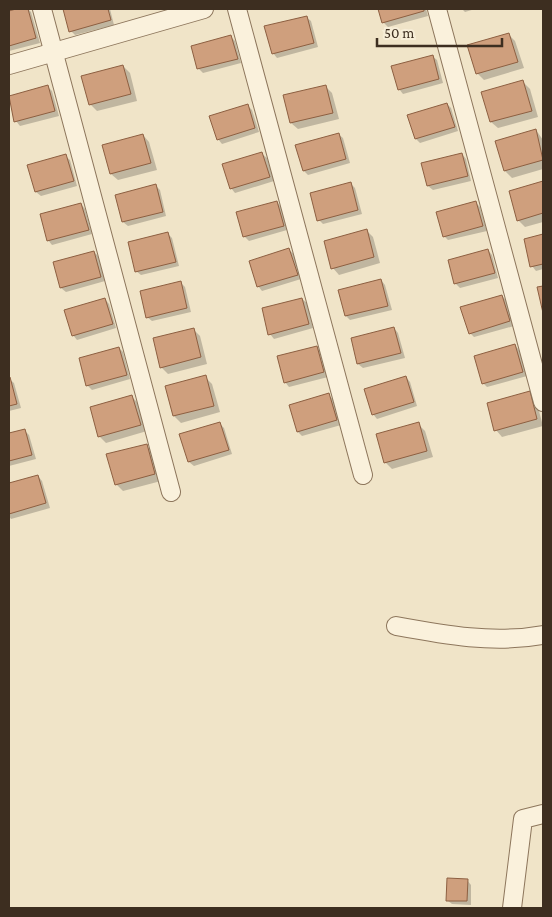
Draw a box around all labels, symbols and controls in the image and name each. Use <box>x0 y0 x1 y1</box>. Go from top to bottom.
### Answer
scale bar <box>377 15 502 47</box>
text: 50 m <box>384 25 414 41</box>

